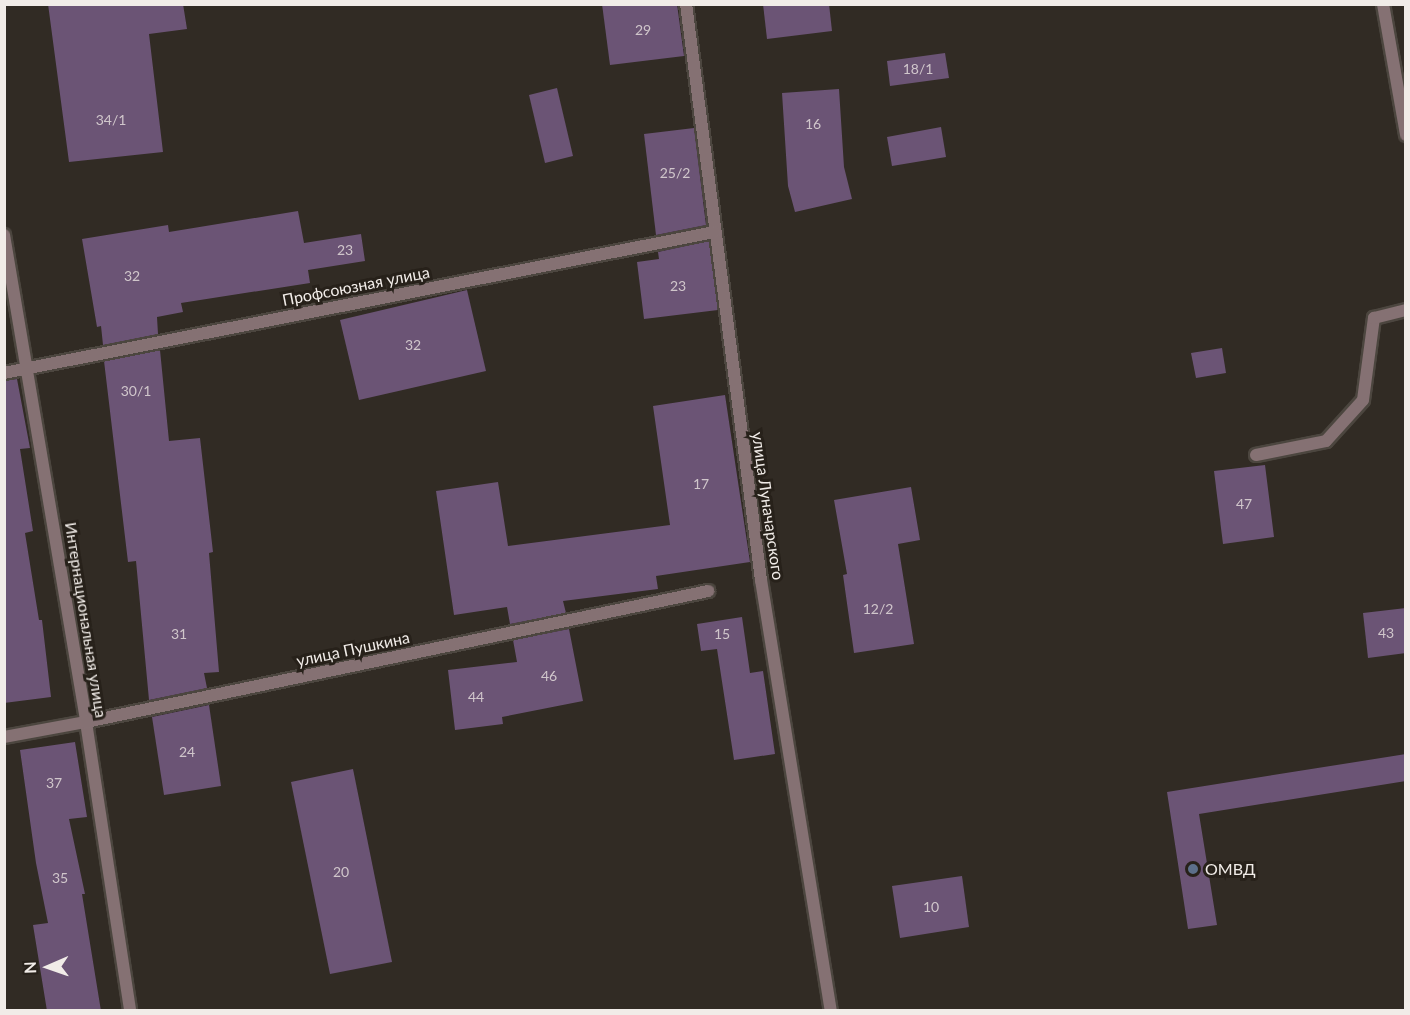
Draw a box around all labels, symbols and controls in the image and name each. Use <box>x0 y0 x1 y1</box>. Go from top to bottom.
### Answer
house number: 29 <box>635 22 651 38</box>
house number: 18/1 <box>903 61 933 77</box>
house number: 34/1 <box>96 112 126 128</box>
house number: 16 <box>805 116 821 132</box>
house number: 25/2 <box>660 165 690 181</box>
house number: 23 <box>337 242 353 258</box>
street label: Профсоюзная улица <box>281 262 431 310</box>
house number: 32 <box>124 268 140 284</box>
house number: 23 <box>670 278 686 294</box>
house number: 32 <box>405 337 421 353</box>
house number: 30/1 <box>121 383 151 399</box>
street label: улица Луначарского <box>748 431 788 581</box>
house number: 17 <box>693 476 709 492</box>
house number: 47 <box>1236 496 1252 512</box>
street label: Интернациональная улица <box>61 521 111 719</box>
house number: 12/2 <box>863 601 893 617</box>
house number: 43 <box>1378 625 1394 641</box>
house number: 31 <box>171 626 187 642</box>
house number: 15 <box>714 626 730 642</box>
street label: улица Пушкина <box>295 628 411 670</box>
house number: 46 <box>541 668 557 684</box>
house number: 44 <box>468 689 484 705</box>
house number: 24 <box>179 744 195 760</box>
house number: 37 <box>46 775 62 791</box>
place label: ОМВД <box>1205 859 1255 879</box>
marker: ОМВД <box>1186 862 1200 876</box>
house number: 20 <box>333 864 349 880</box>
house number: 35 <box>52 870 68 886</box>
house number: 10 <box>923 899 939 915</box>
north arrow <box>18 937 78 997</box>
text: N <box>20 961 39 974</box>

